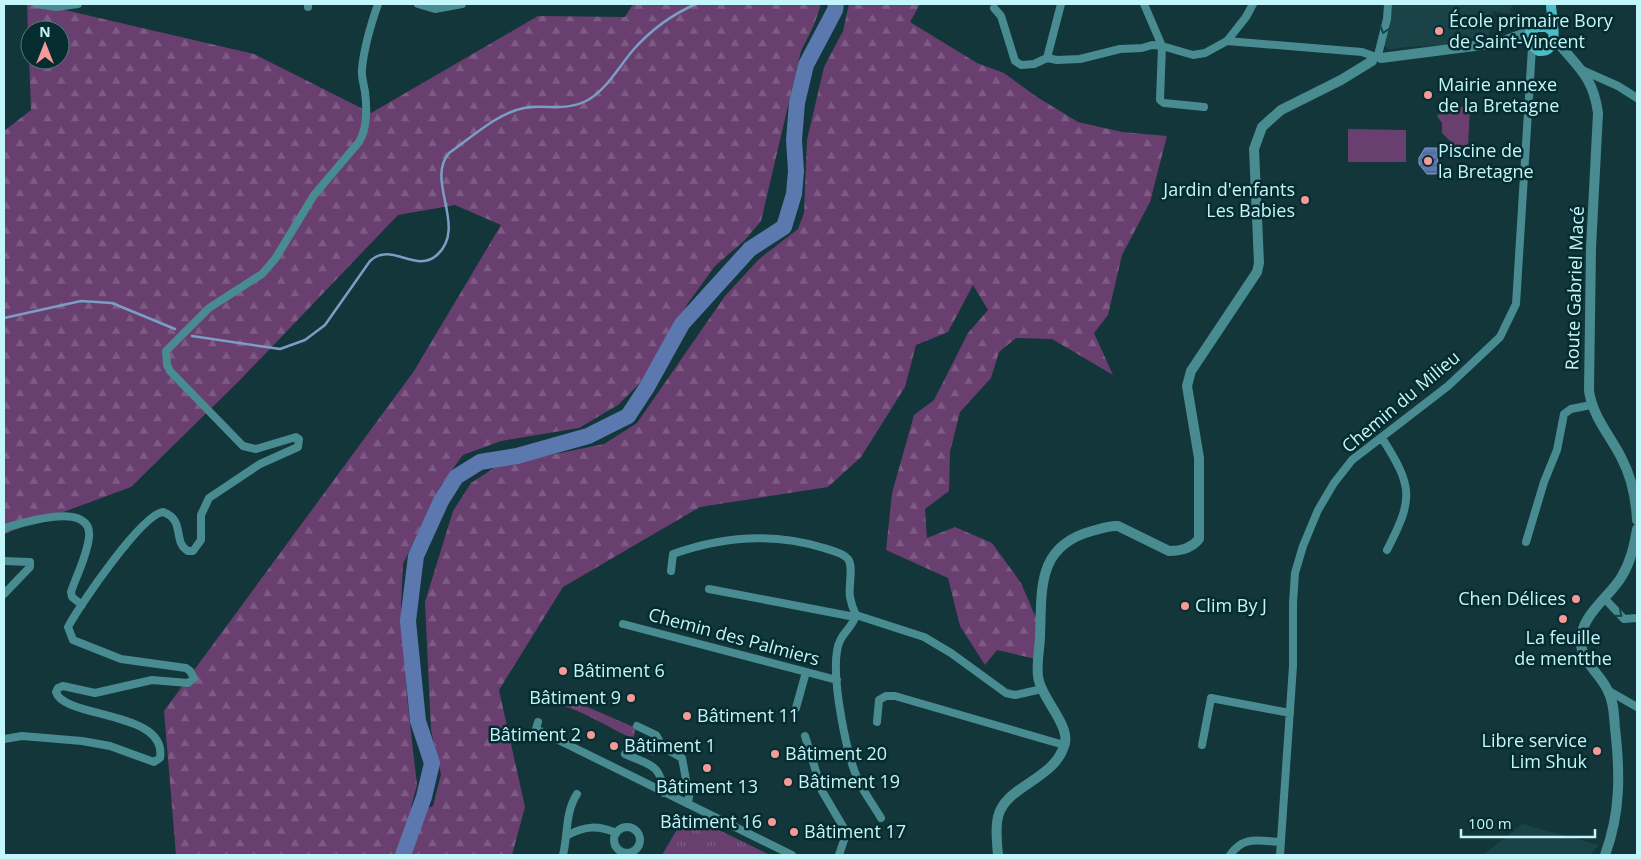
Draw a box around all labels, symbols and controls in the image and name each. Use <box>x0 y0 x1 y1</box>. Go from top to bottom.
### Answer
place label: École primaire Bory de Saint-Vincent <box>1449 8 1614 53</box>
north arrow <box>20 20 70 70</box>
text: N <box>39 22 51 41</box>
one-way arrow <box>1379 25 1389 33</box>
marker: École primaire Bory de Saint-Vincent <box>1433 25 1445 37</box>
place label: Mairie annexe de la Bretagne <box>1438 72 1559 117</box>
marker: Mairie annexe de la Bretagne <box>1422 89 1434 101</box>
place label: Piscine de la Bretagne <box>1438 138 1534 183</box>
marker: Piscine de la Bretagne <box>1422 155 1434 167</box>
place label: Jardin d'enfants Les Babies <box>1161 177 1295 222</box>
marker: Jardin d'enfants Les Babies <box>1299 194 1311 206</box>
street label: Route Gabriel Macé <box>1559 205 1589 371</box>
street label: Chemin du Milieu <box>1336 345 1464 458</box>
place label: Chen Délices <box>1458 586 1566 610</box>
place label: Clim By J <box>1195 593 1267 617</box>
marker: Chen Délices <box>1570 593 1582 605</box>
marker: Clim By J <box>1179 600 1191 612</box>
street label: Chemin des Palmiers <box>646 602 823 670</box>
one-way arrow <box>1613 608 1622 617</box>
marker: La feuille de mentthe <box>1557 613 1569 625</box>
place label: La feuille de mentthe <box>1514 625 1612 670</box>
place label: Bâtiment 6 <box>573 658 665 682</box>
marker: Bâtiment 6 <box>557 665 569 677</box>
place label: Bâtiment 9 <box>529 685 621 709</box>
marker: Bâtiment 9 <box>625 692 637 704</box>
place label: Bâtiment 11 <box>697 703 799 727</box>
marker: Bâtiment 11 <box>681 710 693 722</box>
place label: Bâtiment 2 <box>489 722 581 746</box>
place label: Libre service Lim Shuk <box>1482 728 1588 773</box>
marker: Bâtiment 2 <box>585 729 597 741</box>
place label: Bâtiment 1 <box>624 733 716 757</box>
marker: Bâtiment 1 <box>608 740 620 752</box>
place label: Bâtiment 20 <box>785 741 887 765</box>
marker: Libre service Lim Shuk <box>1591 745 1603 757</box>
marker: Bâtiment 20 <box>769 748 781 760</box>
marker: Bâtiment 13 <box>701 762 713 774</box>
place label: Bâtiment 19 <box>798 769 900 793</box>
place label: Bâtiment 13 <box>656 774 758 798</box>
marker: Bâtiment 19 <box>782 776 794 788</box>
scale bar <box>1461 806 1595 838</box>
place label: Bâtiment 16 <box>660 809 762 833</box>
text: 100 m <box>1468 813 1512 833</box>
marker: Bâtiment 16 <box>766 816 778 828</box>
place label: Bâtiment 17 <box>804 819 906 843</box>
marker: Bâtiment 17 <box>788 826 800 838</box>

